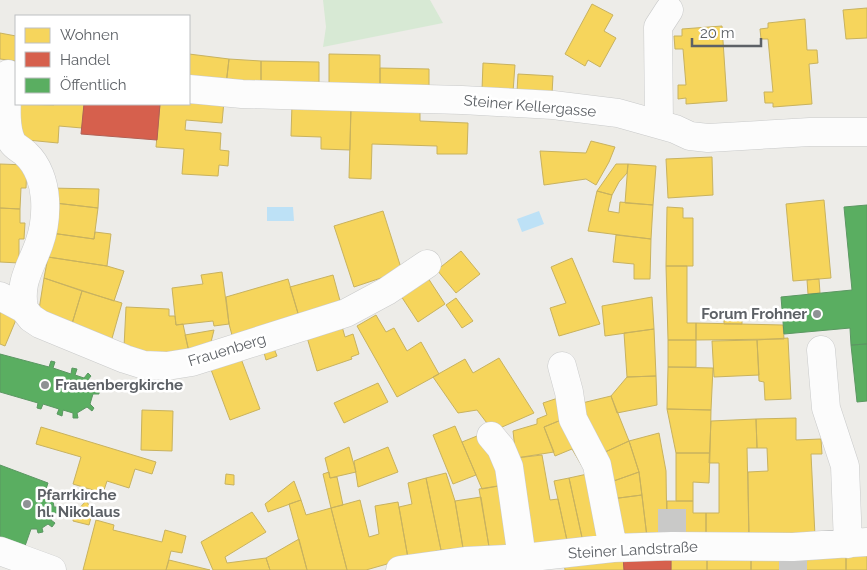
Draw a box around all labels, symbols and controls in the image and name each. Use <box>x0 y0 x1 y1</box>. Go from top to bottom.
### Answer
legend <box>15 15 190 105</box>
scale bar <box>692 15 761 47</box>
text: 20 m <box>700 24 735 42</box>
text: Wohnen <box>60 26 119 44</box>
text: Handel <box>60 51 111 69</box>
text: Öffentlich <box>60 75 127 94</box>
street label: Steiner Kellergasse <box>463 91 597 121</box>
place label: Forum Frohner <box>701 305 807 323</box>
marker: Forum Frohner <box>811 308 823 320</box>
street label: Frauenberg <box>186 330 268 370</box>
place label: Frauenbergkirche <box>55 376 183 394</box>
marker: Frauenbergkirche <box>39 379 51 391</box>
place label: Pfarrkirche hl. Nikolaus <box>37 486 120 521</box>
marker: Pfarrkirche hl. Nikolaus <box>21 498 33 510</box>
street label: Steiner Landstraße <box>568 538 699 562</box>

